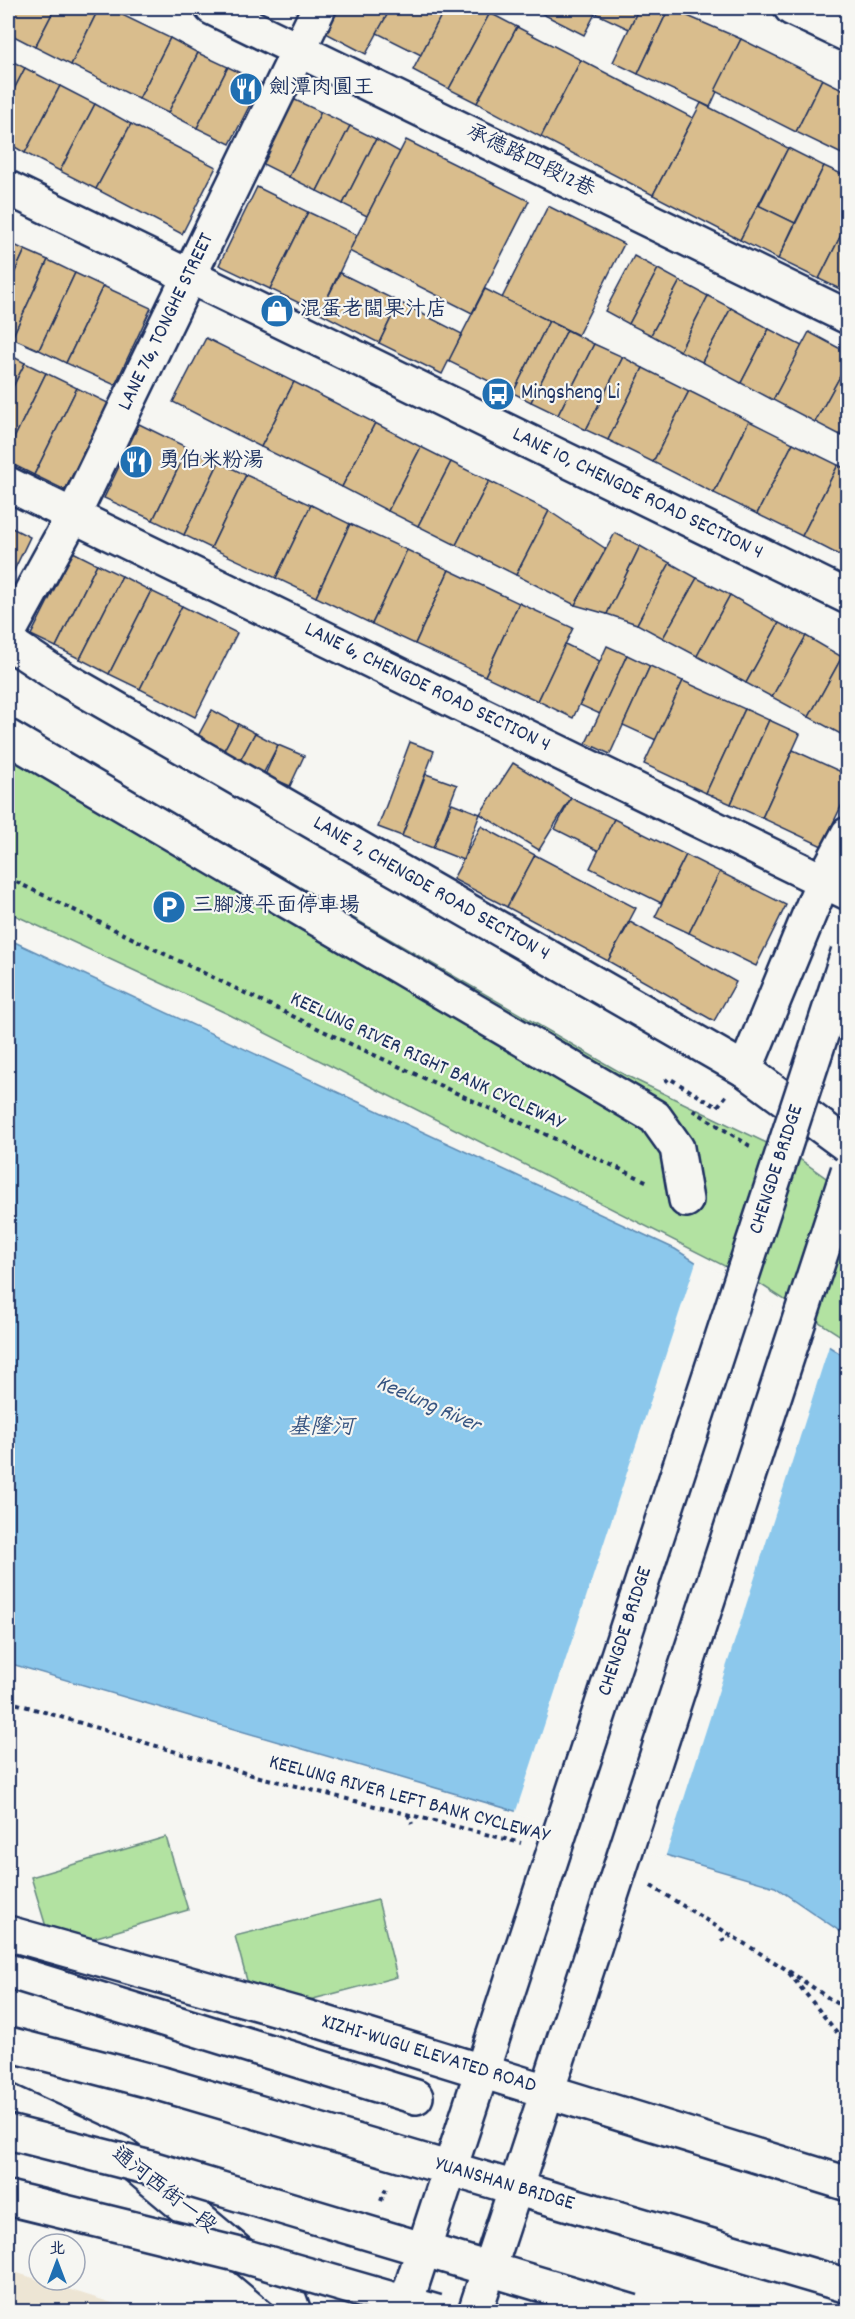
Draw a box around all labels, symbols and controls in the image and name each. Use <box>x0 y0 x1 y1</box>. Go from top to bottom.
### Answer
restaurant icon: 劍潭肉圓王 <box>228 71 264 107</box>
place label: 劍潭肉圓王 <box>269 74 374 104</box>
street label: 承德路四段12巷 <box>461 118 599 206</box>
street label: LANE 76, TONGHE STREET <box>111 228 223 416</box>
shop icon: 混蛋老闆果汁店 <box>259 293 295 329</box>
place label: 混蛋老闆果汁店 <box>300 296 447 326</box>
bus stop icon: Mingsheng Li <box>480 376 516 412</box>
place label: Mingsheng Li <box>521 379 620 409</box>
street label: LANE 10, CHENGDE ROAD SECTION 4 <box>507 421 768 568</box>
restaurant icon: 勇伯米粉湯 <box>118 444 154 480</box>
place label: 勇伯米粉湯 <box>159 447 264 477</box>
street label: LANE 6, CHENGDE ROAD SECTION 4 <box>299 615 555 761</box>
street label: LANE 2, CHENGDE ROAD SECTION 4 <box>307 809 555 969</box>
parking icon: 三腳渡平面停車場 <box>151 889 187 925</box>
place label: 三腳渡平面停車場 <box>192 892 360 922</box>
street label: KEELUNG RIVER RIGHT BANK CYCLEWAY <box>285 985 570 1140</box>
street label: CHENGDE BRIDGE <box>742 1101 812 1238</box>
water label: Keelung River <box>371 1368 488 1443</box>
water label: 基隆河 <box>288 1413 357 1444</box>
street label: CHENGDE BRIDGE <box>591 1562 661 1700</box>
street label: KEELUNG RIVER LEFT BANK CYCLEWAY <box>265 1748 554 1852</box>
street label: XIZHI-WUGU ELEVATED ROAD <box>318 2008 540 2102</box>
street label: 通河西街一段 <box>104 2140 222 2242</box>
street label: YUANSHAN BRIDGE <box>431 2150 578 2220</box>
north arrow <box>27 2232 87 2292</box>
text: 北 <box>49 2238 65 2261</box>

